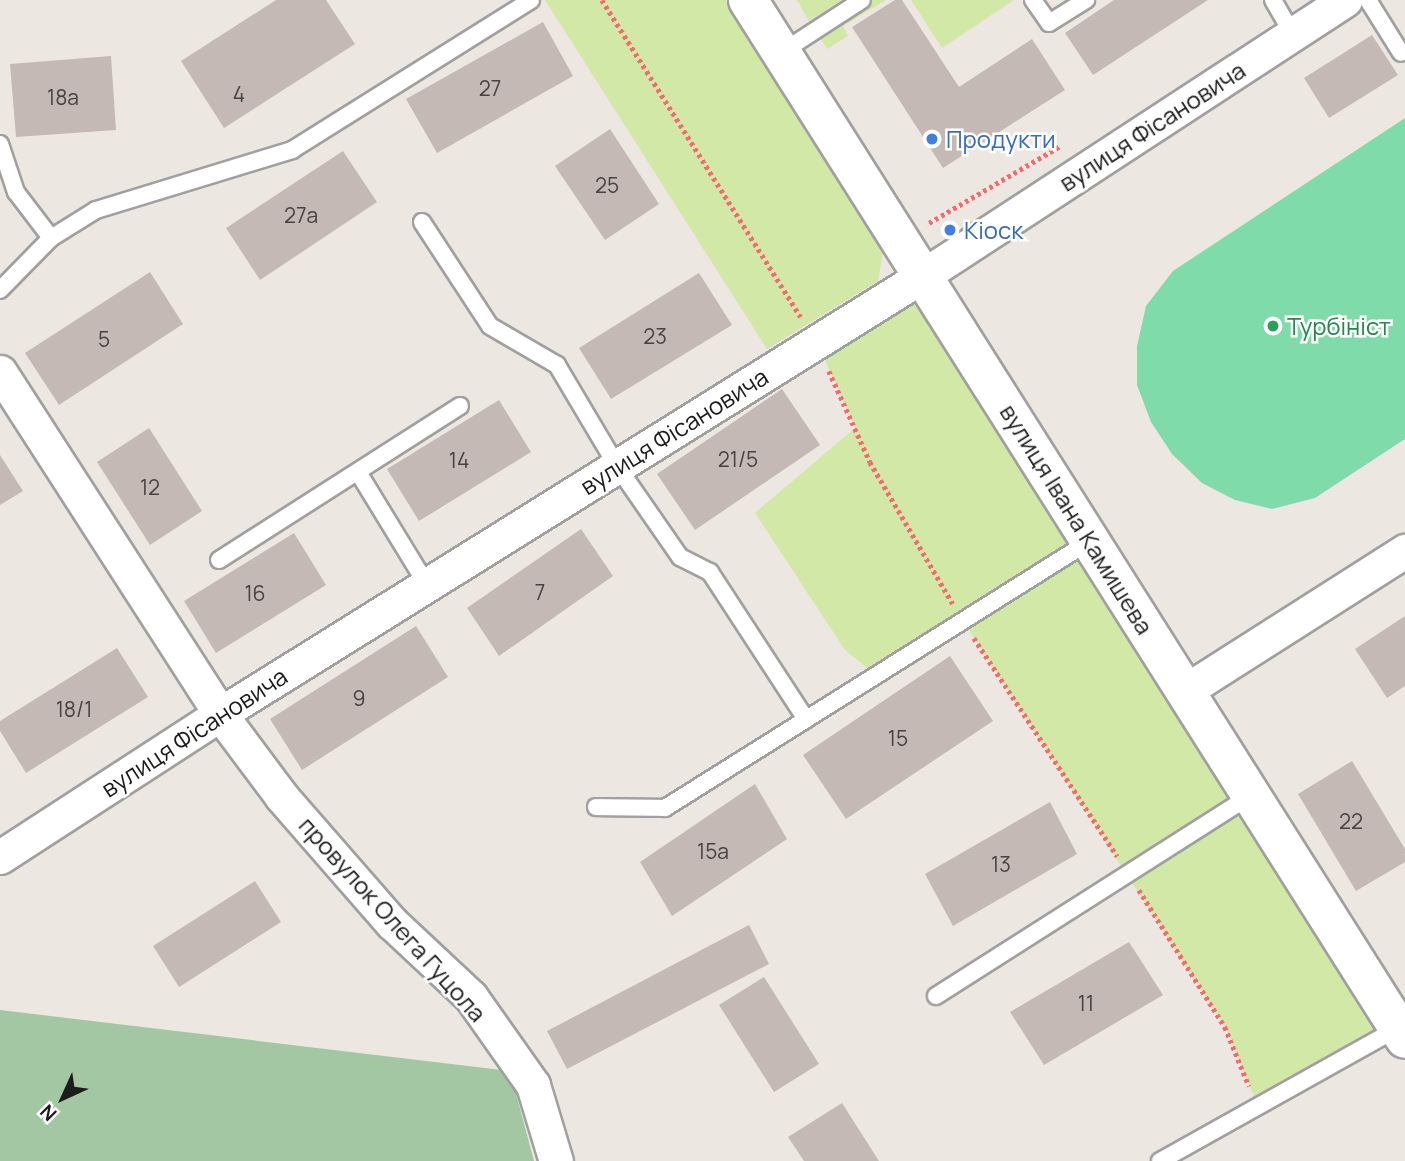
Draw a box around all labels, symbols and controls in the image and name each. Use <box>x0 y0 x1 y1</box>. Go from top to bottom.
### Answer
street label: вулиця Фісановича <box>1054 55 1250 197</box>
house number: 27 <box>479 75 501 101</box>
house number: 4 <box>233 81 245 107</box>
house number: 18а <box>47 84 79 110</box>
place label: Продукти <box>946 125 1056 153</box>
marker: Продукти <box>924 131 940 147</box>
house number: 25 <box>595 172 619 198</box>
house number: 27а <box>284 202 318 228</box>
place label: Кіоск <box>964 216 1023 244</box>
marker: Кіоск <box>942 222 958 238</box>
place label: Турбініст <box>1287 312 1391 340</box>
marker: Турбініст <box>1265 318 1281 334</box>
house number: 23 <box>643 323 667 349</box>
house number: 5 <box>98 326 110 352</box>
street label: вулиця Фісановича <box>575 362 773 500</box>
street label: вулиця Івана Камишева <box>994 399 1160 639</box>
house number: 21/5 <box>718 446 758 472</box>
house number: 14 <box>449 447 469 473</box>
house number: 12 <box>140 474 160 500</box>
house number: 7 <box>535 579 545 605</box>
house number: 16 <box>244 580 266 606</box>
street label: вулиця Фісановича <box>96 661 292 803</box>
house number: 9 <box>352 685 366 711</box>
house number: 18/1 <box>56 696 92 722</box>
house number: 15 <box>888 725 908 751</box>
house number: 22 <box>1339 808 1363 834</box>
street label: провулок Олега Гуцола <box>293 811 493 1027</box>
house number: 15а <box>697 838 729 864</box>
house number: 13 <box>991 851 1011 877</box>
house number: 11 <box>1078 990 1094 1016</box>
north arrow <box>28 1063 98 1133</box>
text: N <box>34 1099 62 1127</box>

